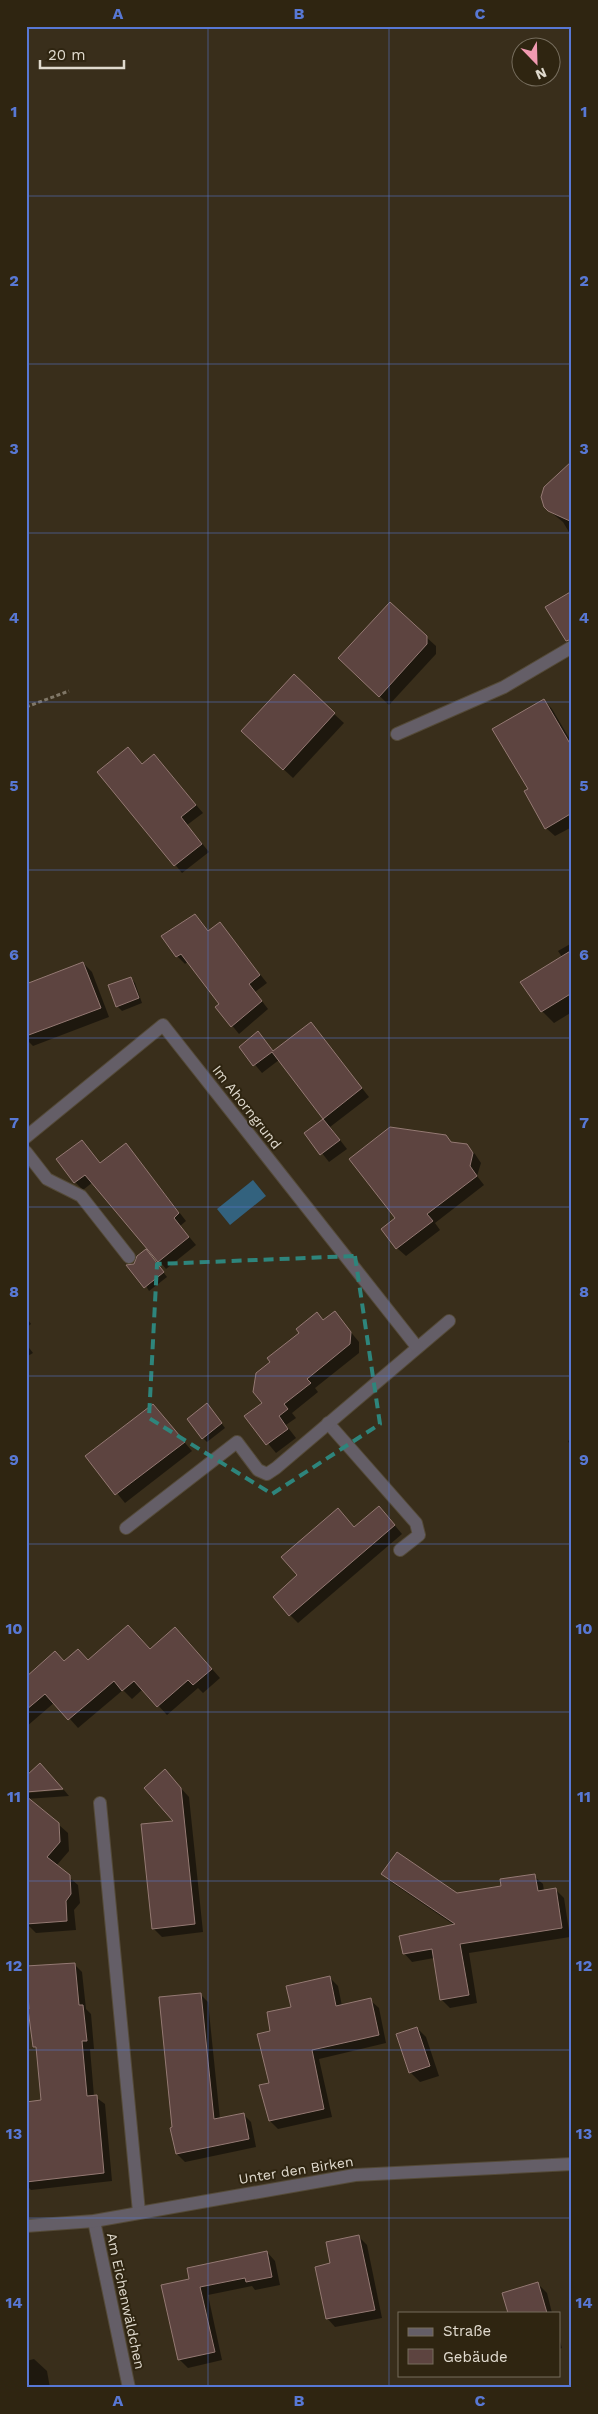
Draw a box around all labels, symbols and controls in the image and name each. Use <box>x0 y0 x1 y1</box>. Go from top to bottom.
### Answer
text: A <box>113 4 124 23</box>
text: B <box>294 4 305 23</box>
text: C <box>475 4 486 23</box>
scale bar <box>40 38 124 70</box>
north arrow <box>510 38 560 88</box>
text: 20 m <box>48 46 86 64</box>
text: N <box>533 65 549 83</box>
text: 1 <box>11 102 17 121</box>
text: 1 <box>581 102 587 121</box>
text: 2 <box>9 271 19 290</box>
text: 2 <box>579 271 589 290</box>
text: 3 <box>9 439 19 458</box>
text: 3 <box>579 439 589 458</box>
text: 4 <box>9 608 19 627</box>
text: 4 <box>579 608 589 627</box>
text: 5 <box>9 776 19 795</box>
text: 5 <box>579 776 589 795</box>
text: 6 <box>9 945 19 964</box>
text: 6 <box>579 945 589 964</box>
street label: Im Ahorngrund <box>209 1062 285 1152</box>
text: 7 <box>9 1113 19 1132</box>
text: 7 <box>579 1113 589 1132</box>
text: 8 <box>9 1282 19 1301</box>
text: 8 <box>579 1282 589 1301</box>
text: 9 <box>9 1450 19 1469</box>
text: 9 <box>579 1450 589 1469</box>
text: 10 <box>5 1619 23 1638</box>
text: 10 <box>575 1619 593 1638</box>
text: 11 <box>7 1787 21 1806</box>
text: 11 <box>577 1787 591 1806</box>
text: 12 <box>6 1956 22 1975</box>
text: 12 <box>576 1956 592 1975</box>
text: 13 <box>6 2124 22 2143</box>
text: 13 <box>576 2124 592 2143</box>
street label: Unter den Birken <box>238 2153 354 2187</box>
street label: Am Eichenwäldchen <box>104 2231 148 2371</box>
text: 14 <box>5 2293 23 2312</box>
text: 14 <box>575 2293 593 2312</box>
legend <box>398 2312 560 2376</box>
text: Straße <box>443 2322 491 2340</box>
text: Gebäude <box>443 2348 508 2366</box>
text: A <box>113 2391 124 2410</box>
text: B <box>294 2391 305 2410</box>
text: C <box>475 2391 486 2410</box>

